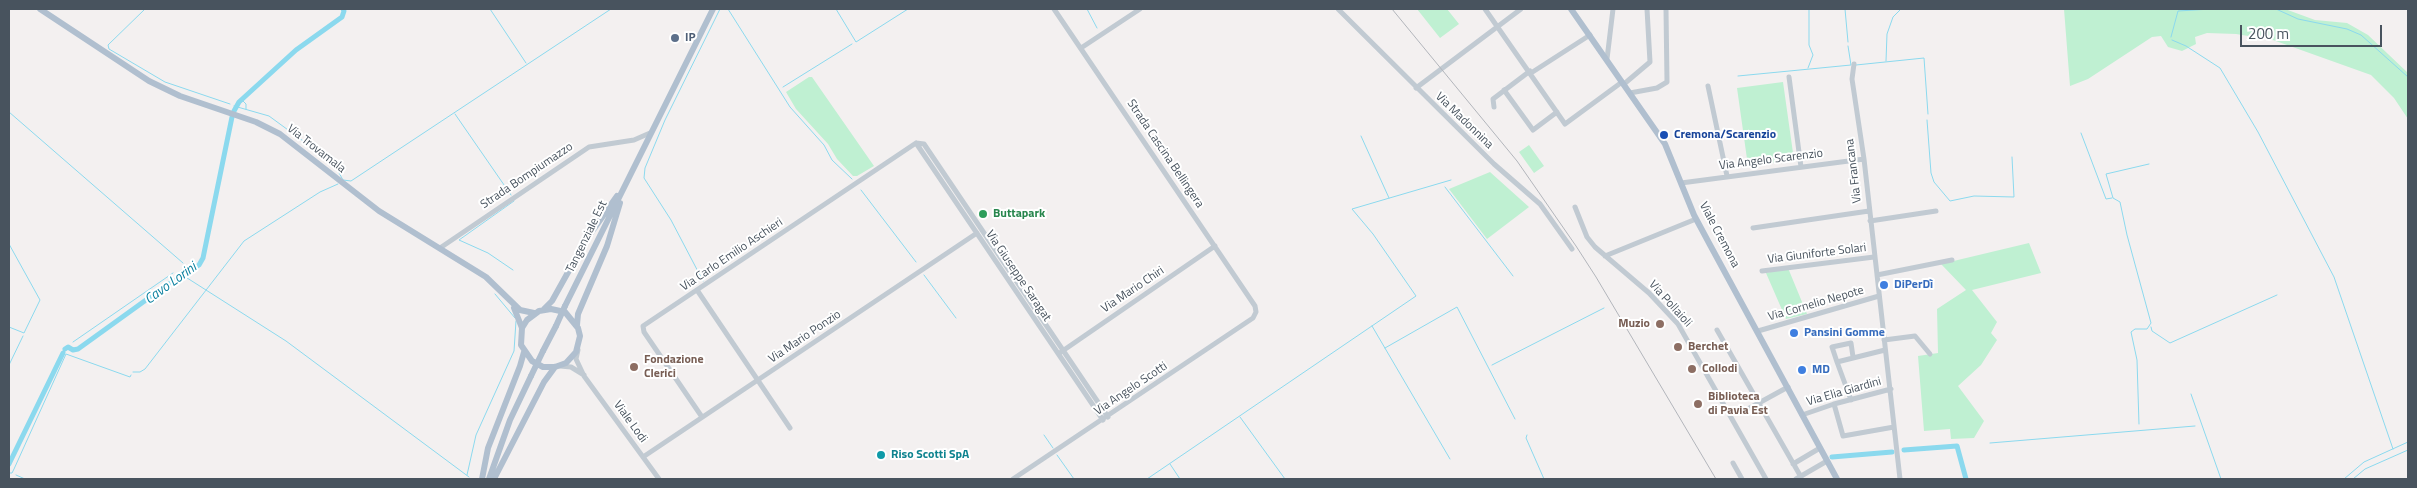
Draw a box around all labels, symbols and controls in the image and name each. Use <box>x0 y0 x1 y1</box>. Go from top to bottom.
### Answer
scale bar <box>2242 15 2384 47</box>
text: 200 m <box>2248 22 2289 45</box>
place label: IP <box>685 31 695 45</box>
marker: IP <box>669 32 681 44</box>
street label: Via Madonnina <box>1432 90 1496 152</box>
street label: Strada Cascina Bellingera <box>1123 97 1207 211</box>
street label: Via Trovamala <box>284 122 348 176</box>
place label: Cremona/Scarenzio <box>1674 128 1776 142</box>
marker: Cremona/Scarenzio <box>1658 129 1670 141</box>
street label: Via Francana <box>1843 138 1865 204</box>
street label: Strada Bompiumazzo <box>478 140 576 212</box>
street label: Via Angelo Scarenzio <box>1718 146 1824 174</box>
street label: Tangenziale Est <box>563 199 611 275</box>
street label: Viale Cremona <box>1696 200 1742 270</box>
place label: Buttapark <box>993 207 1045 221</box>
marker: Buttapark <box>977 208 989 220</box>
street label: Via Carlo Emilio Aschieri <box>678 215 786 295</box>
street label: Via Giuseppe Saragat <box>982 228 1054 324</box>
street label: Via Giuniforte Solari <box>1767 241 1867 267</box>
water label: Cavo Lorini <box>142 260 200 308</box>
street label: Via Mario Chiri <box>1099 264 1167 316</box>
street label: Via Pollaioli <box>1645 278 1695 330</box>
place label: DiPerDì <box>1894 278 1933 292</box>
marker: DiPerDì <box>1878 279 1890 291</box>
street label: Via Cornelio Nepote <box>1766 283 1866 325</box>
street label: Via Mario Ponzio <box>766 307 844 367</box>
place label: Muzio <box>1618 317 1650 331</box>
marker: Muzio <box>1654 318 1666 330</box>
place label: Pansini Gomme <box>1804 326 1885 340</box>
marker: Pansini Gomme <box>1788 327 1800 339</box>
place label: Berchet <box>1688 340 1728 354</box>
marker: Berchet <box>1672 341 1684 353</box>
place label: Fondazione Clerici <box>644 353 704 381</box>
street label: Via Angelo Scotti <box>1092 359 1170 419</box>
marker: Fondazione Clerici <box>628 361 640 373</box>
place label: Collodi <box>1702 362 1737 376</box>
marker: Collodi <box>1686 363 1698 375</box>
place label: MD <box>1812 363 1830 377</box>
marker: MD <box>1796 364 1808 376</box>
street label: Via Elia Giardini <box>1805 374 1883 410</box>
place label: Biblioteca di Pavia Est <box>1708 390 1768 418</box>
street label: Viale Lodi <box>610 398 650 446</box>
marker: Biblioteca di Pavia Est <box>1692 398 1704 410</box>
place label: Riso Scotti SpA <box>891 448 969 462</box>
marker: Riso Scotti SpA <box>875 449 887 461</box>

